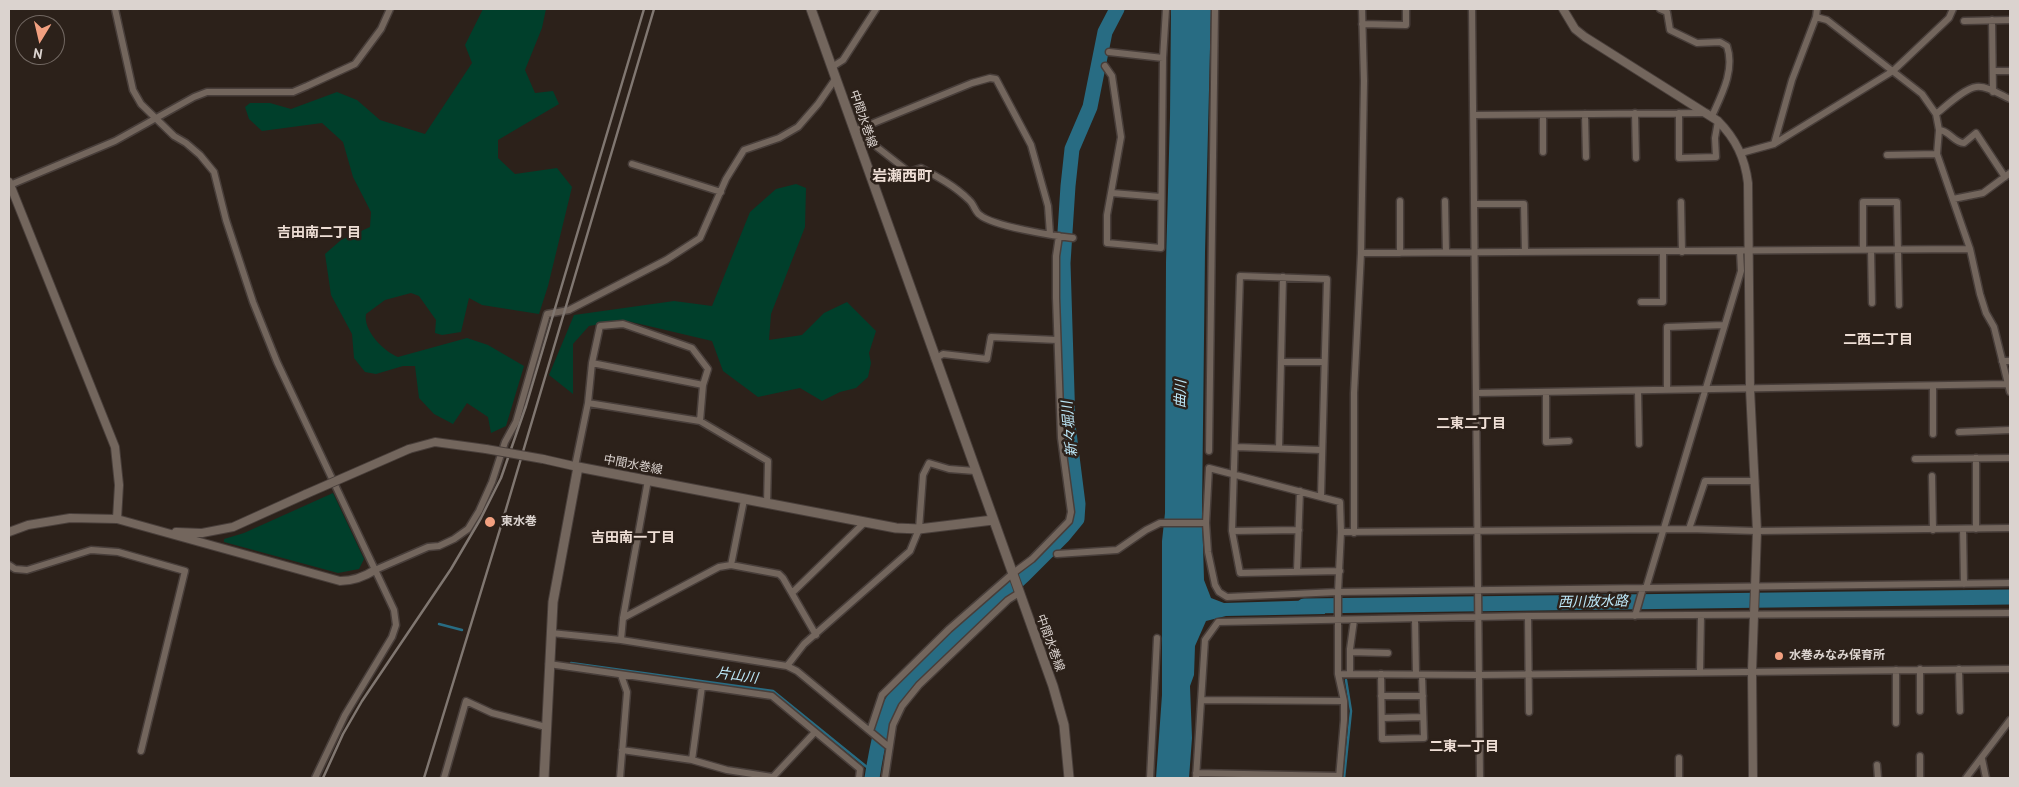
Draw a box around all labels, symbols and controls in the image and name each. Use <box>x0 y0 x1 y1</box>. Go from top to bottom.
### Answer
north arrow <box>15 15 65 65</box>
text: N <box>32 44 44 63</box>
street label: 中間水巻線 <box>846 88 880 150</box>
district label: 岩瀬西町 <box>872 168 932 186</box>
district label: 吉田南二丁目 <box>277 225 361 241</box>
district label: 二西二丁目 <box>1843 332 1913 348</box>
water label: 曲川 <box>1172 380 1190 408</box>
water label: 新々堀川 <box>1059 400 1081 458</box>
district label: 二東二丁目 <box>1436 416 1506 432</box>
street label: 中間水巻線 <box>602 452 664 478</box>
marker: 東水巻 <box>483 515 497 529</box>
place label: 東水巻 <box>501 515 537 529</box>
district label: 吉田南一丁目 <box>591 530 675 546</box>
water label: 西川放水路 <box>1558 593 1628 611</box>
street label: 中間水巻線 <box>1033 612 1067 674</box>
place label: 水巻みなみ保育所 <box>1789 649 1885 663</box>
marker: 水巻みなみ保育所 <box>1773 650 1785 662</box>
water label: 片山川 <box>715 665 759 687</box>
district label: 二東一丁目 <box>1429 739 1499 755</box>

